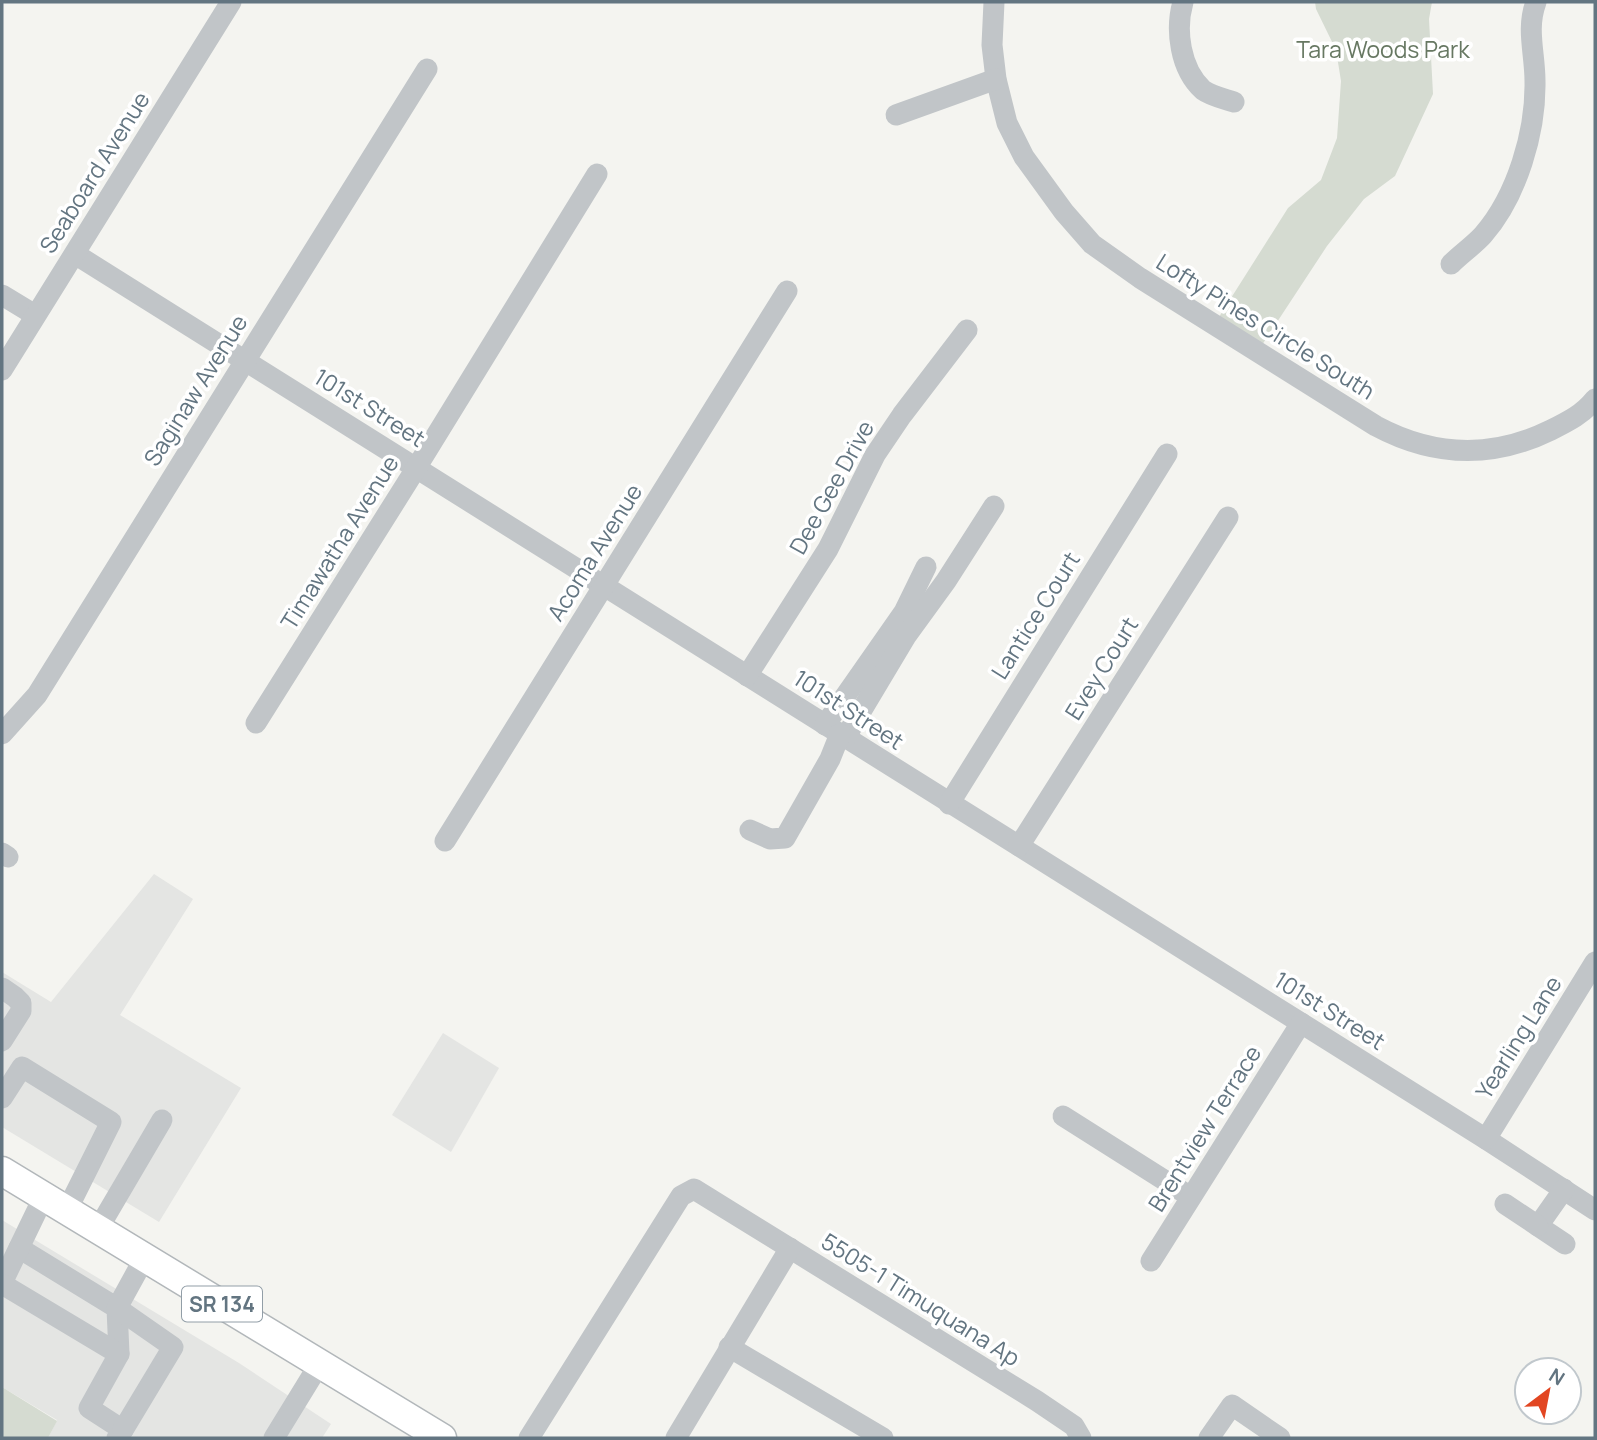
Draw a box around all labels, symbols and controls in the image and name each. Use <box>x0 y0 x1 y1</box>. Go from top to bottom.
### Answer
park label: Tara Woods Park <box>1296 33 1470 65</box>
street label: Seaboard Avenue <box>31 85 157 259</box>
street label: Lofty Pines Circle South <box>1151 246 1381 406</box>
street label: Saginaw Avenue <box>136 308 254 472</box>
street label: 101st Street <box>308 360 432 454</box>
street label: Dee Gee Drive <box>781 414 881 560</box>
street label: Timawatha Avenue <box>273 449 405 635</box>
street label: Acoma Avenue <box>539 477 649 627</box>
street label: Lantice Court <box>983 545 1087 685</box>
street label: Evey Court <box>1057 611 1145 725</box>
street label: 101st Street <box>788 661 910 757</box>
street label: 101st Street <box>1268 963 1392 1057</box>
street label: Yearling Lane <box>1467 969 1569 1105</box>
street label: Brentview Terrace <box>1140 1039 1268 1217</box>
street label: 5505-1 Timuquana Ap <box>816 1225 1026 1373</box>
road number: SR 134 <box>182 1286 262 1322</box>
north arrow <box>1513 1356 1583 1426</box>
text: N <box>1544 1362 1570 1391</box>

